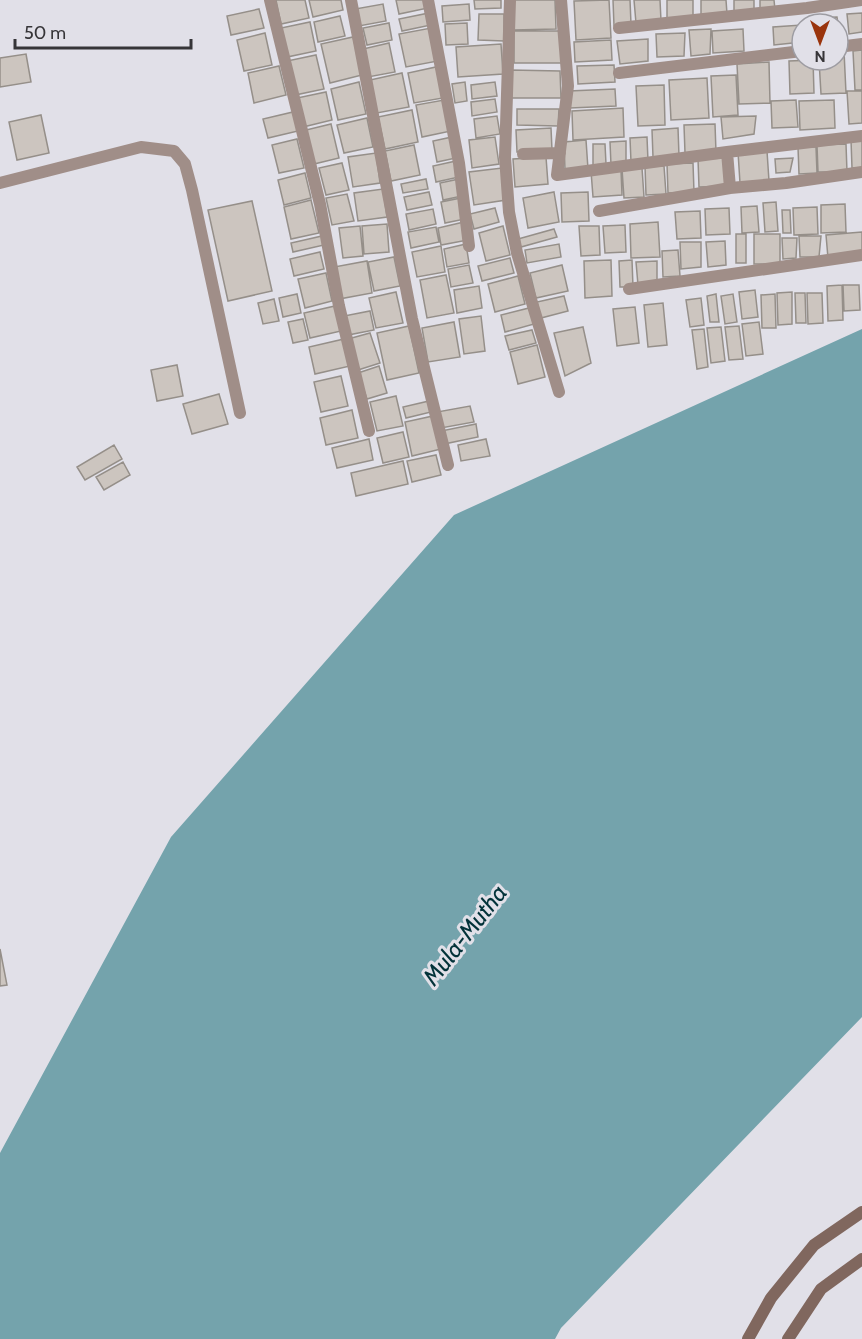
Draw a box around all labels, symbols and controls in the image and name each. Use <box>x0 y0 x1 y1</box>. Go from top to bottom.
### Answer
scale bar <box>15 12 190 50</box>
north arrow <box>790 12 850 72</box>
text: 50 m <box>24 22 66 44</box>
text: N <box>814 47 826 66</box>
water label: Mula-Mutha <box>416 879 513 992</box>

